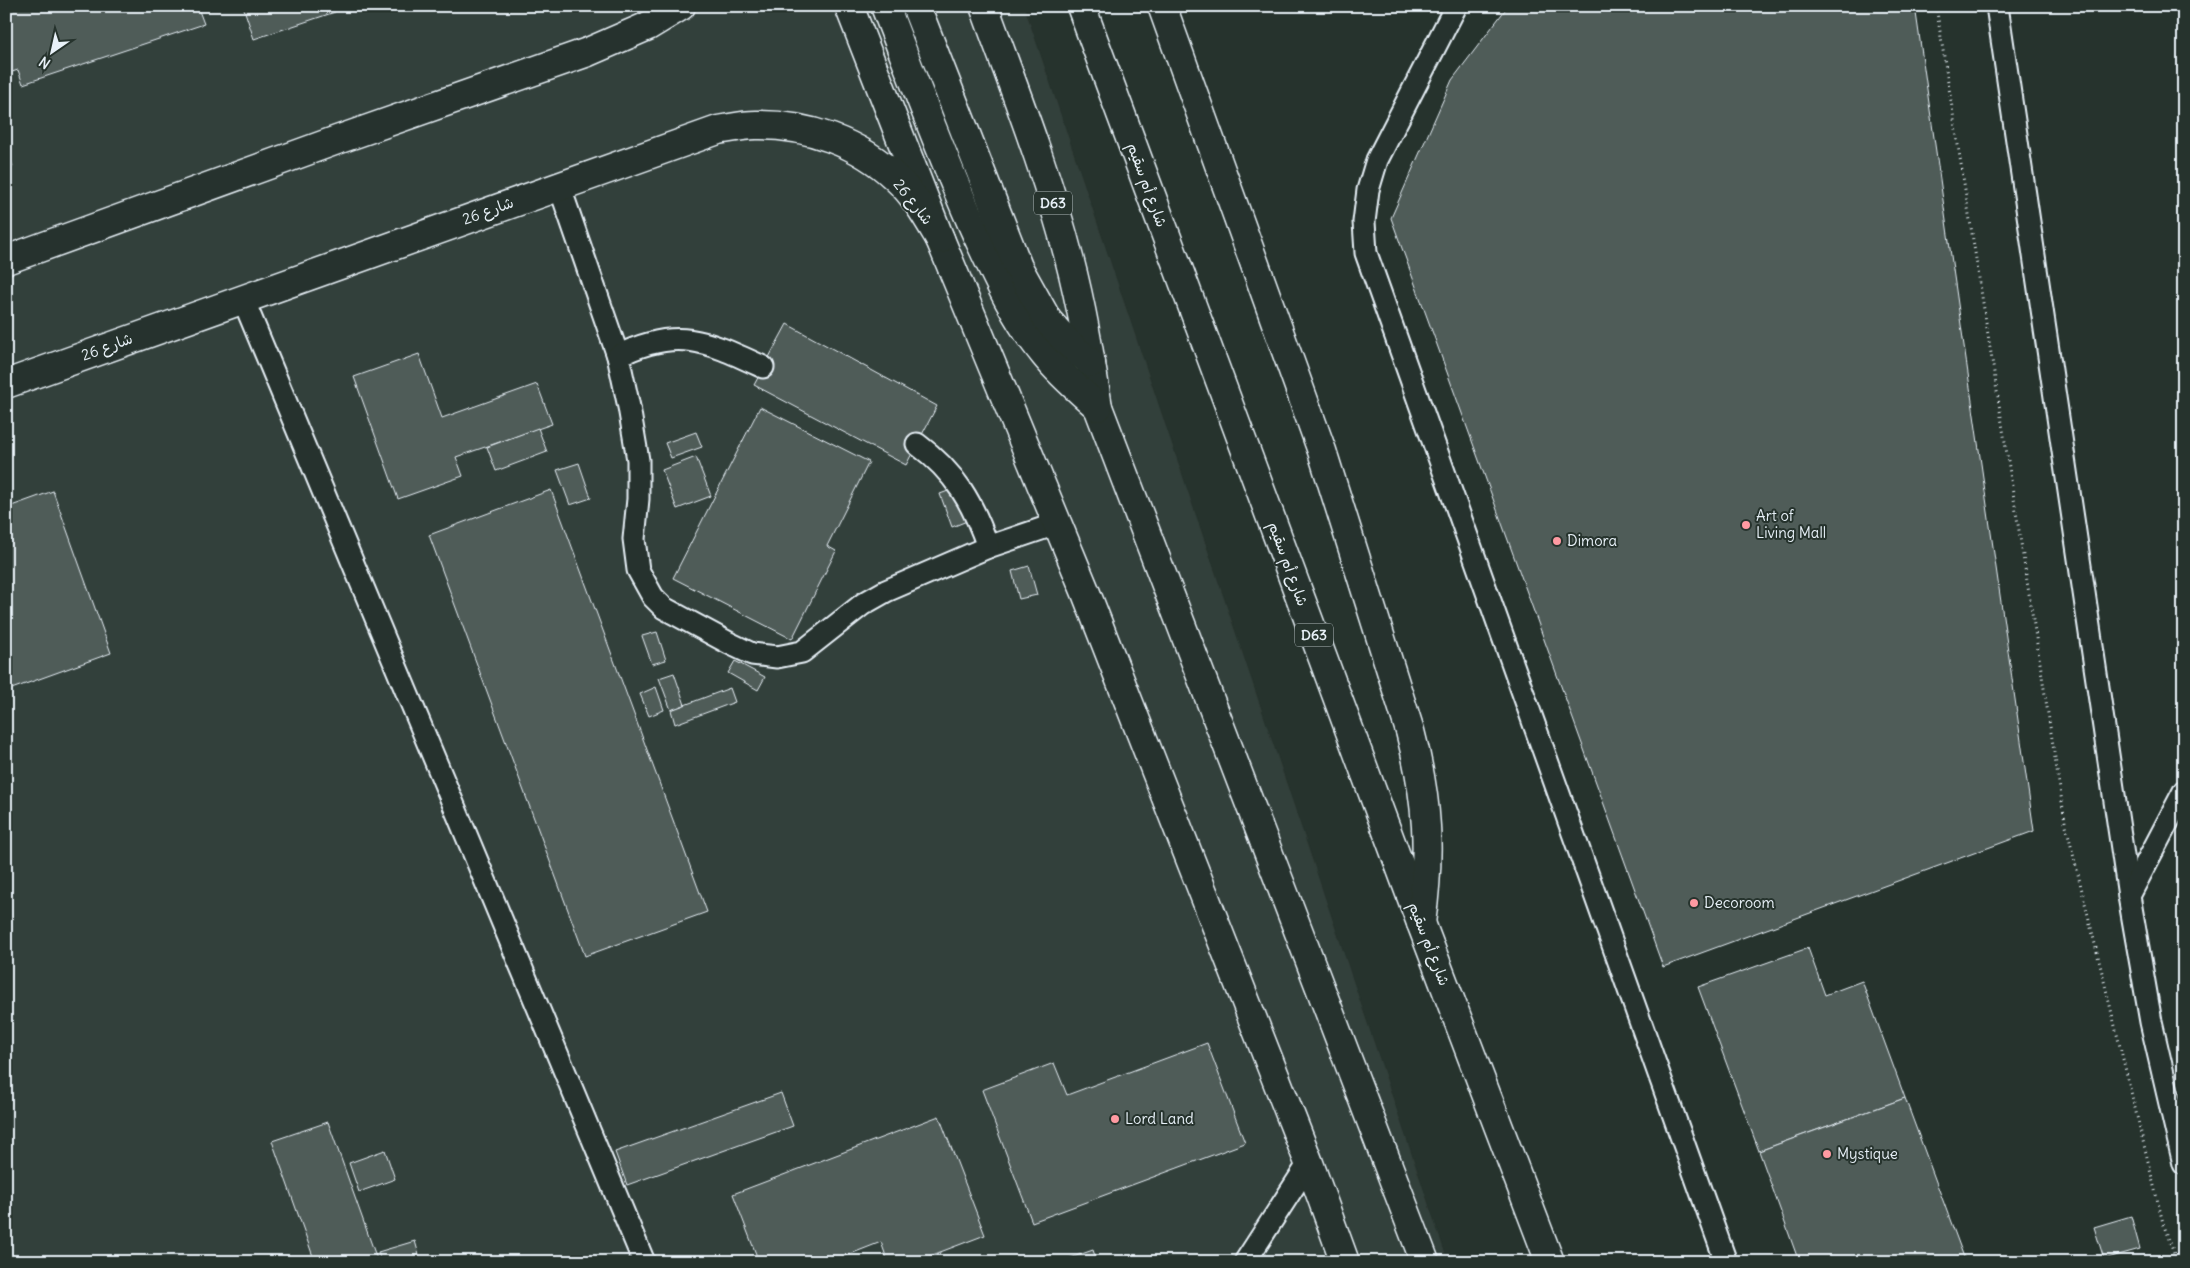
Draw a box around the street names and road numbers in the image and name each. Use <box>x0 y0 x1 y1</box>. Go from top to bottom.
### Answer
street label: شارع أم سقيم <box>1121 140 1171 231</box>
street label: شارع 26 <box>889 175 937 229</box>
road number: D63 <box>1034 192 1072 214</box>
street label: شارع 26 <box>460 193 516 229</box>
street label: شارع 26 <box>79 329 135 365</box>
street label: شارع أم سقيم <box>1262 519 1312 610</box>
road number: D63 <box>1295 624 1333 646</box>
street label: شارع أم سقيم <box>1402 899 1454 989</box>

